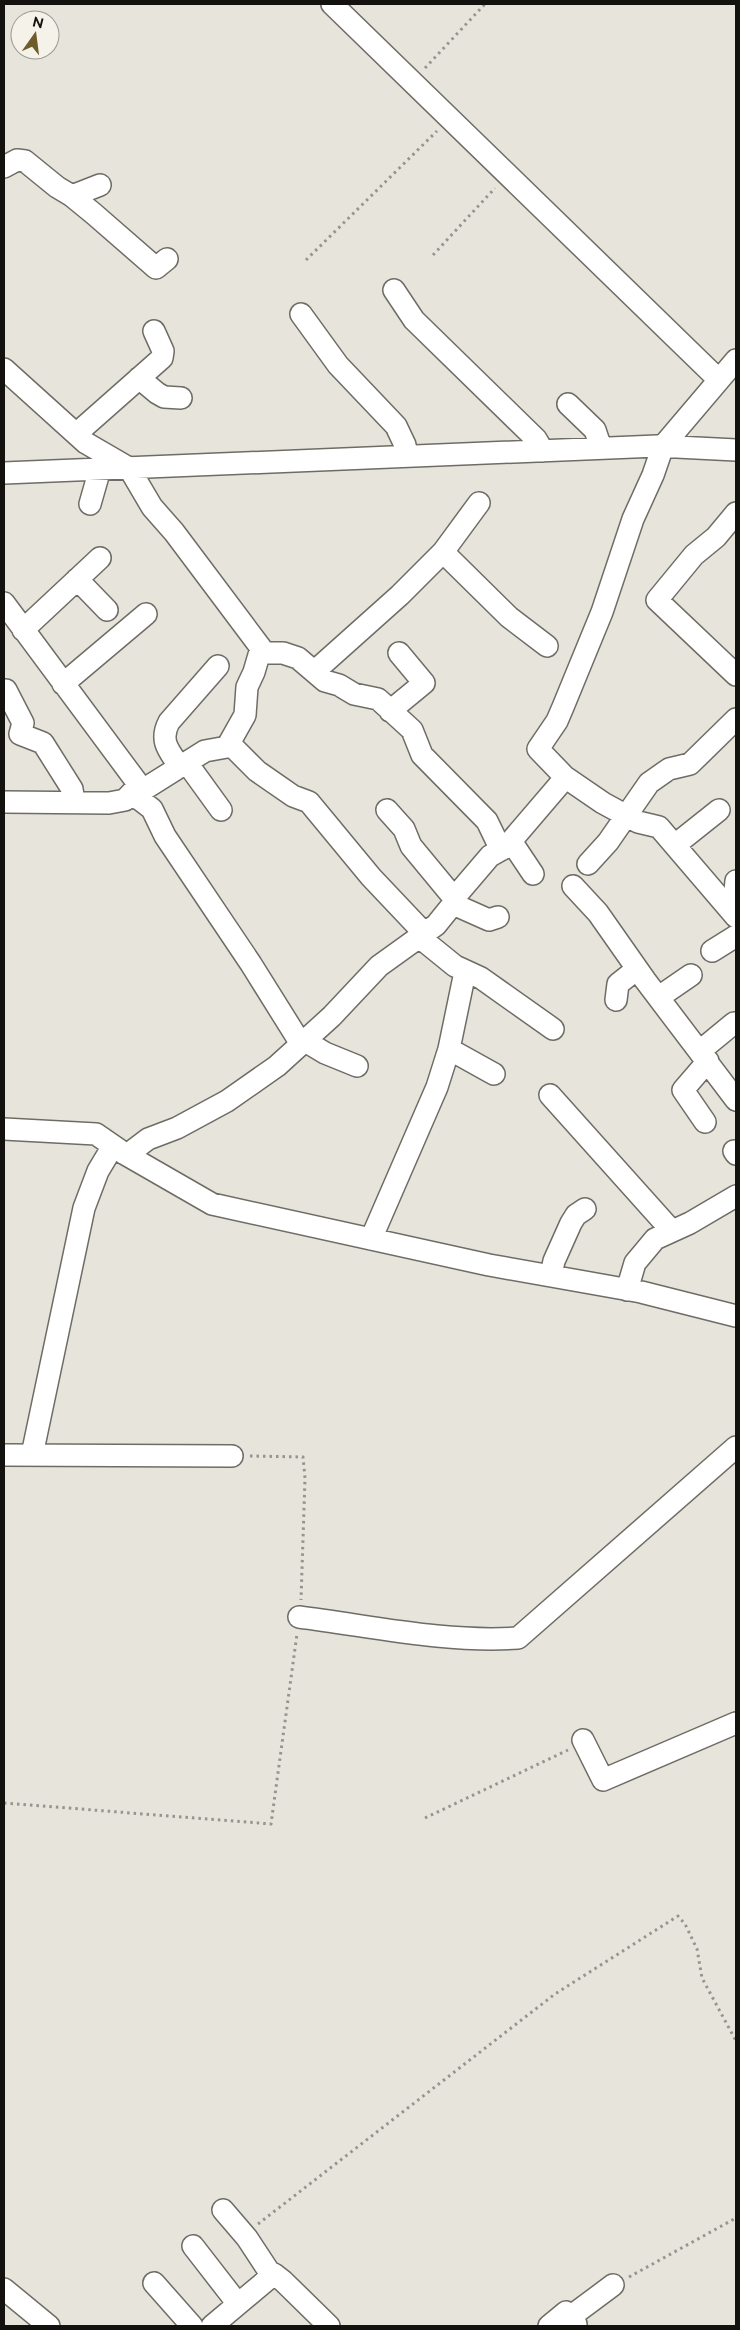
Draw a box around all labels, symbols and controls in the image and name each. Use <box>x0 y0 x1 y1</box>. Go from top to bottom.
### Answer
north arrow <box>10 10 60 60</box>
text: N <box>31 13 45 31</box>

